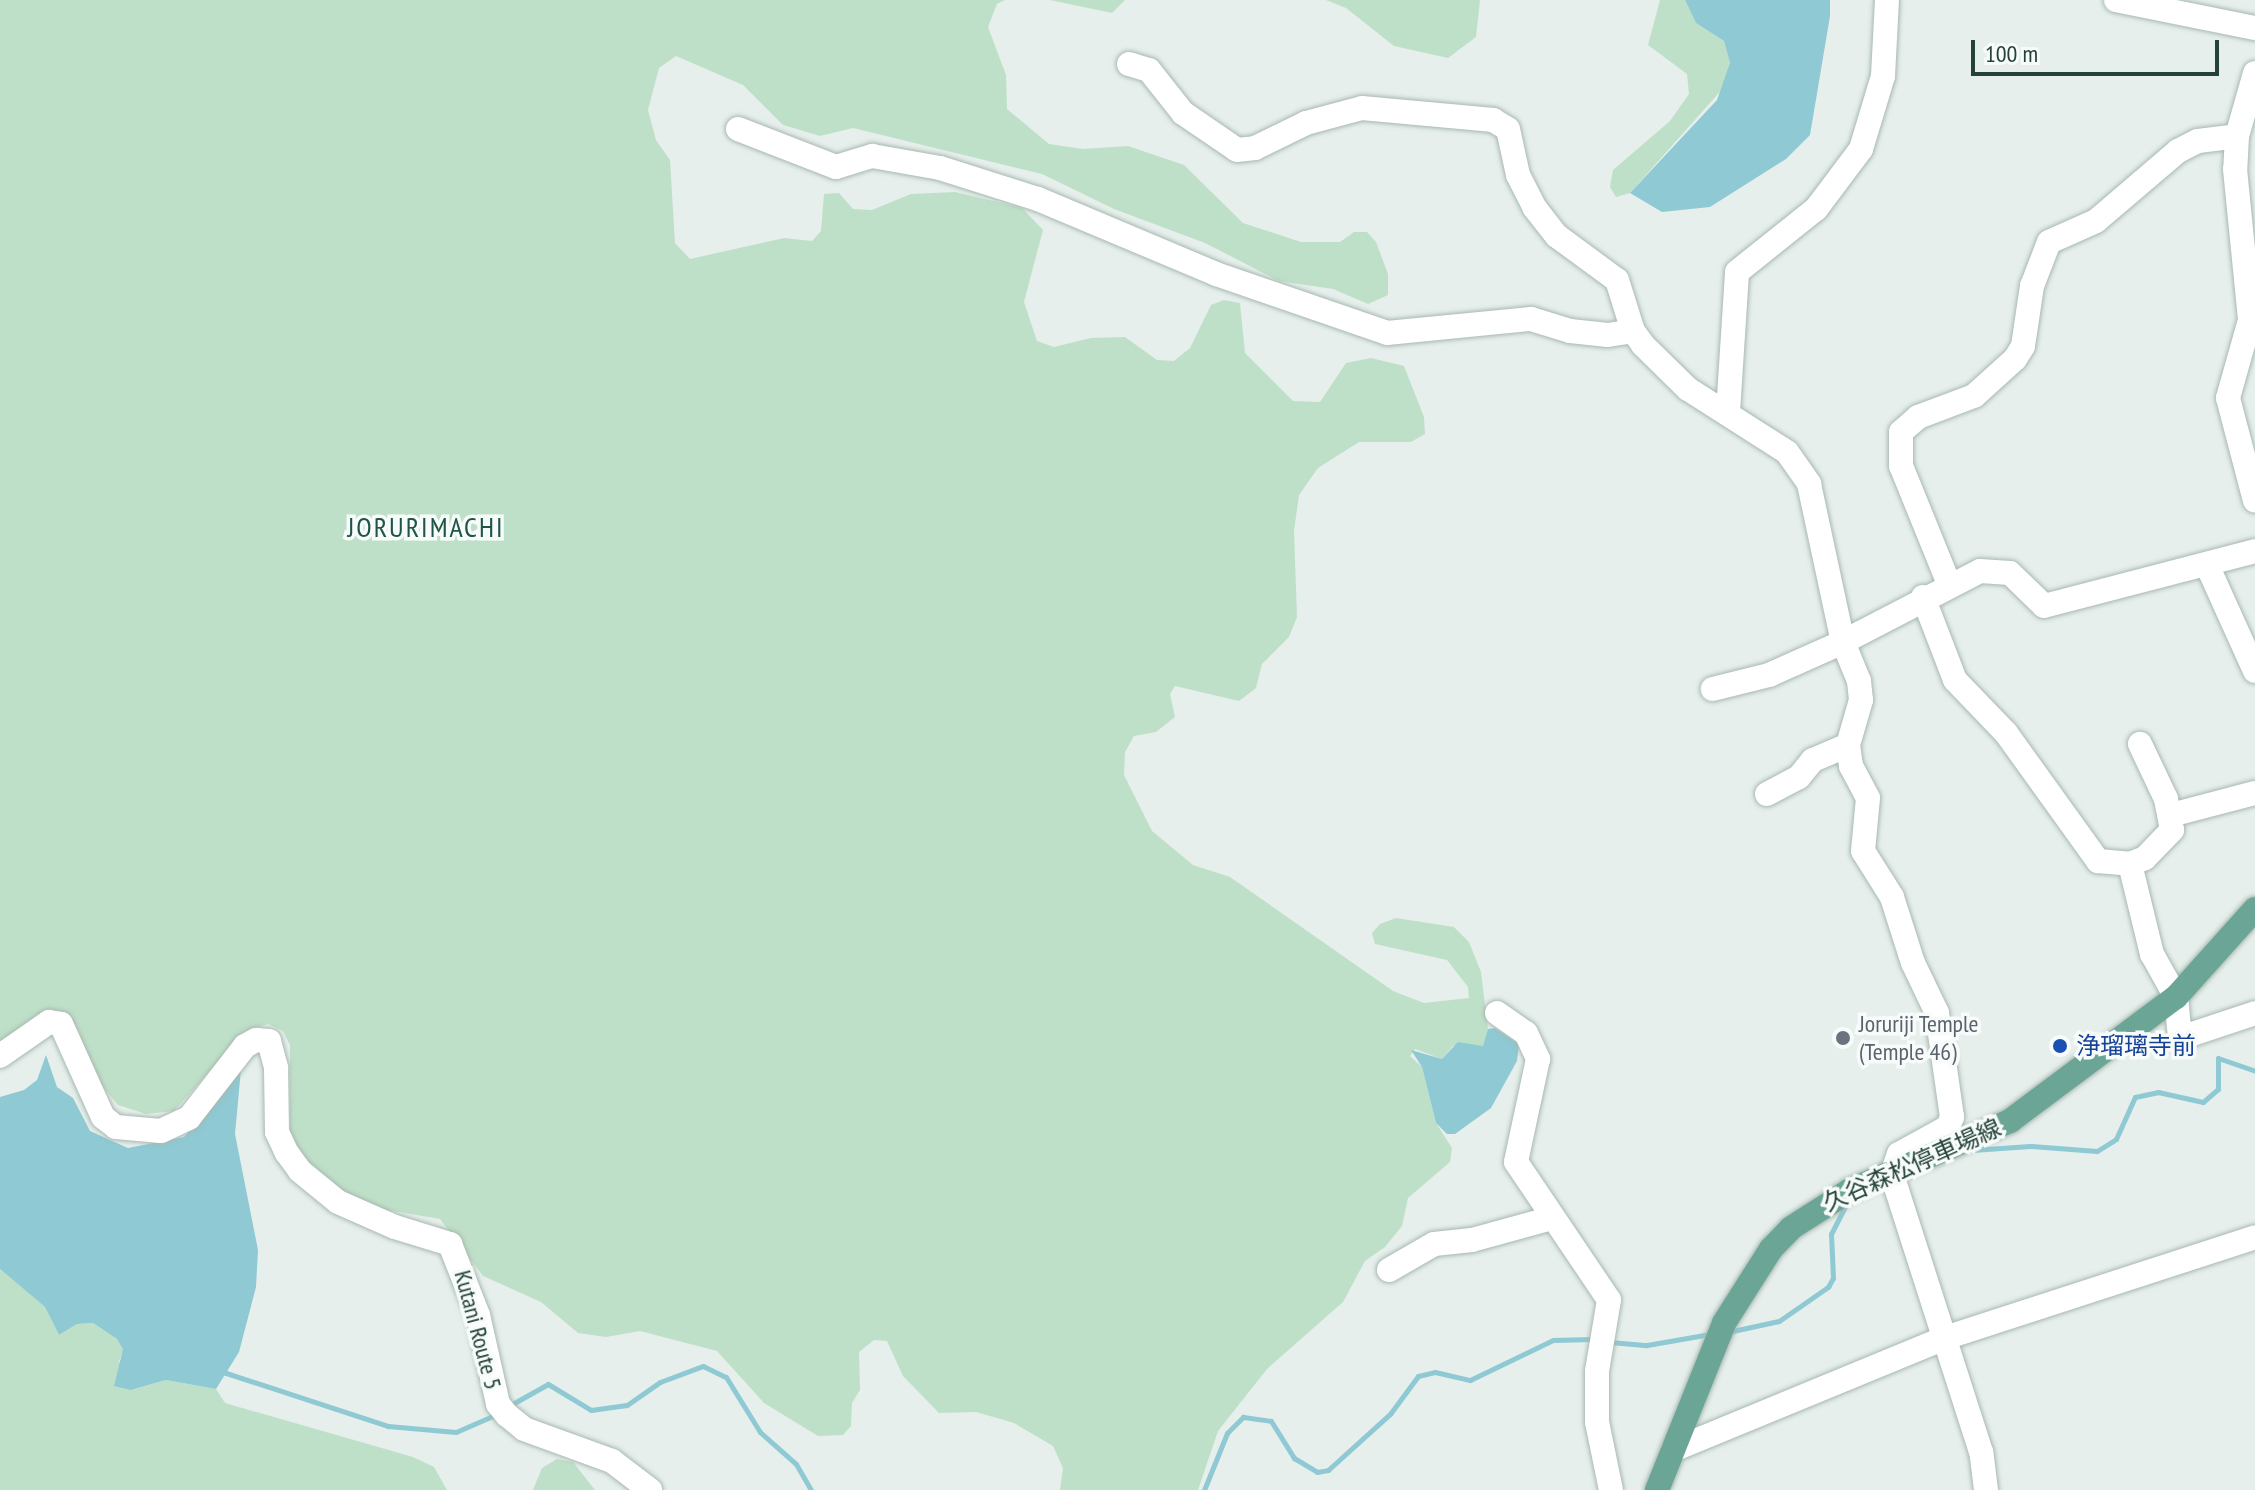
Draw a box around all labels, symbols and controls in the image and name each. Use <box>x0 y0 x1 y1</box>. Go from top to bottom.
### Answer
scale bar <box>1975 24 2223 74</box>
text: 100 m <box>1985 38 2038 69</box>
district label: JORURIMACHI <box>348 510 504 544</box>
place label: Joruriji Temple (Temple 46) <box>1859 1010 1979 1066</box>
marker: Joruriji Temple (Temple 46) <box>1834 1029 1852 1047</box>
place label: 浄瑠璃寺前 <box>2076 1032 2196 1060</box>
marker: 浄瑠璃寺前 <box>2051 1037 2069 1055</box>
street label: 久谷森松停車場線 <box>1818 1113 2006 1217</box>
street label: Kutani Route 5 <box>448 1267 508 1393</box>

